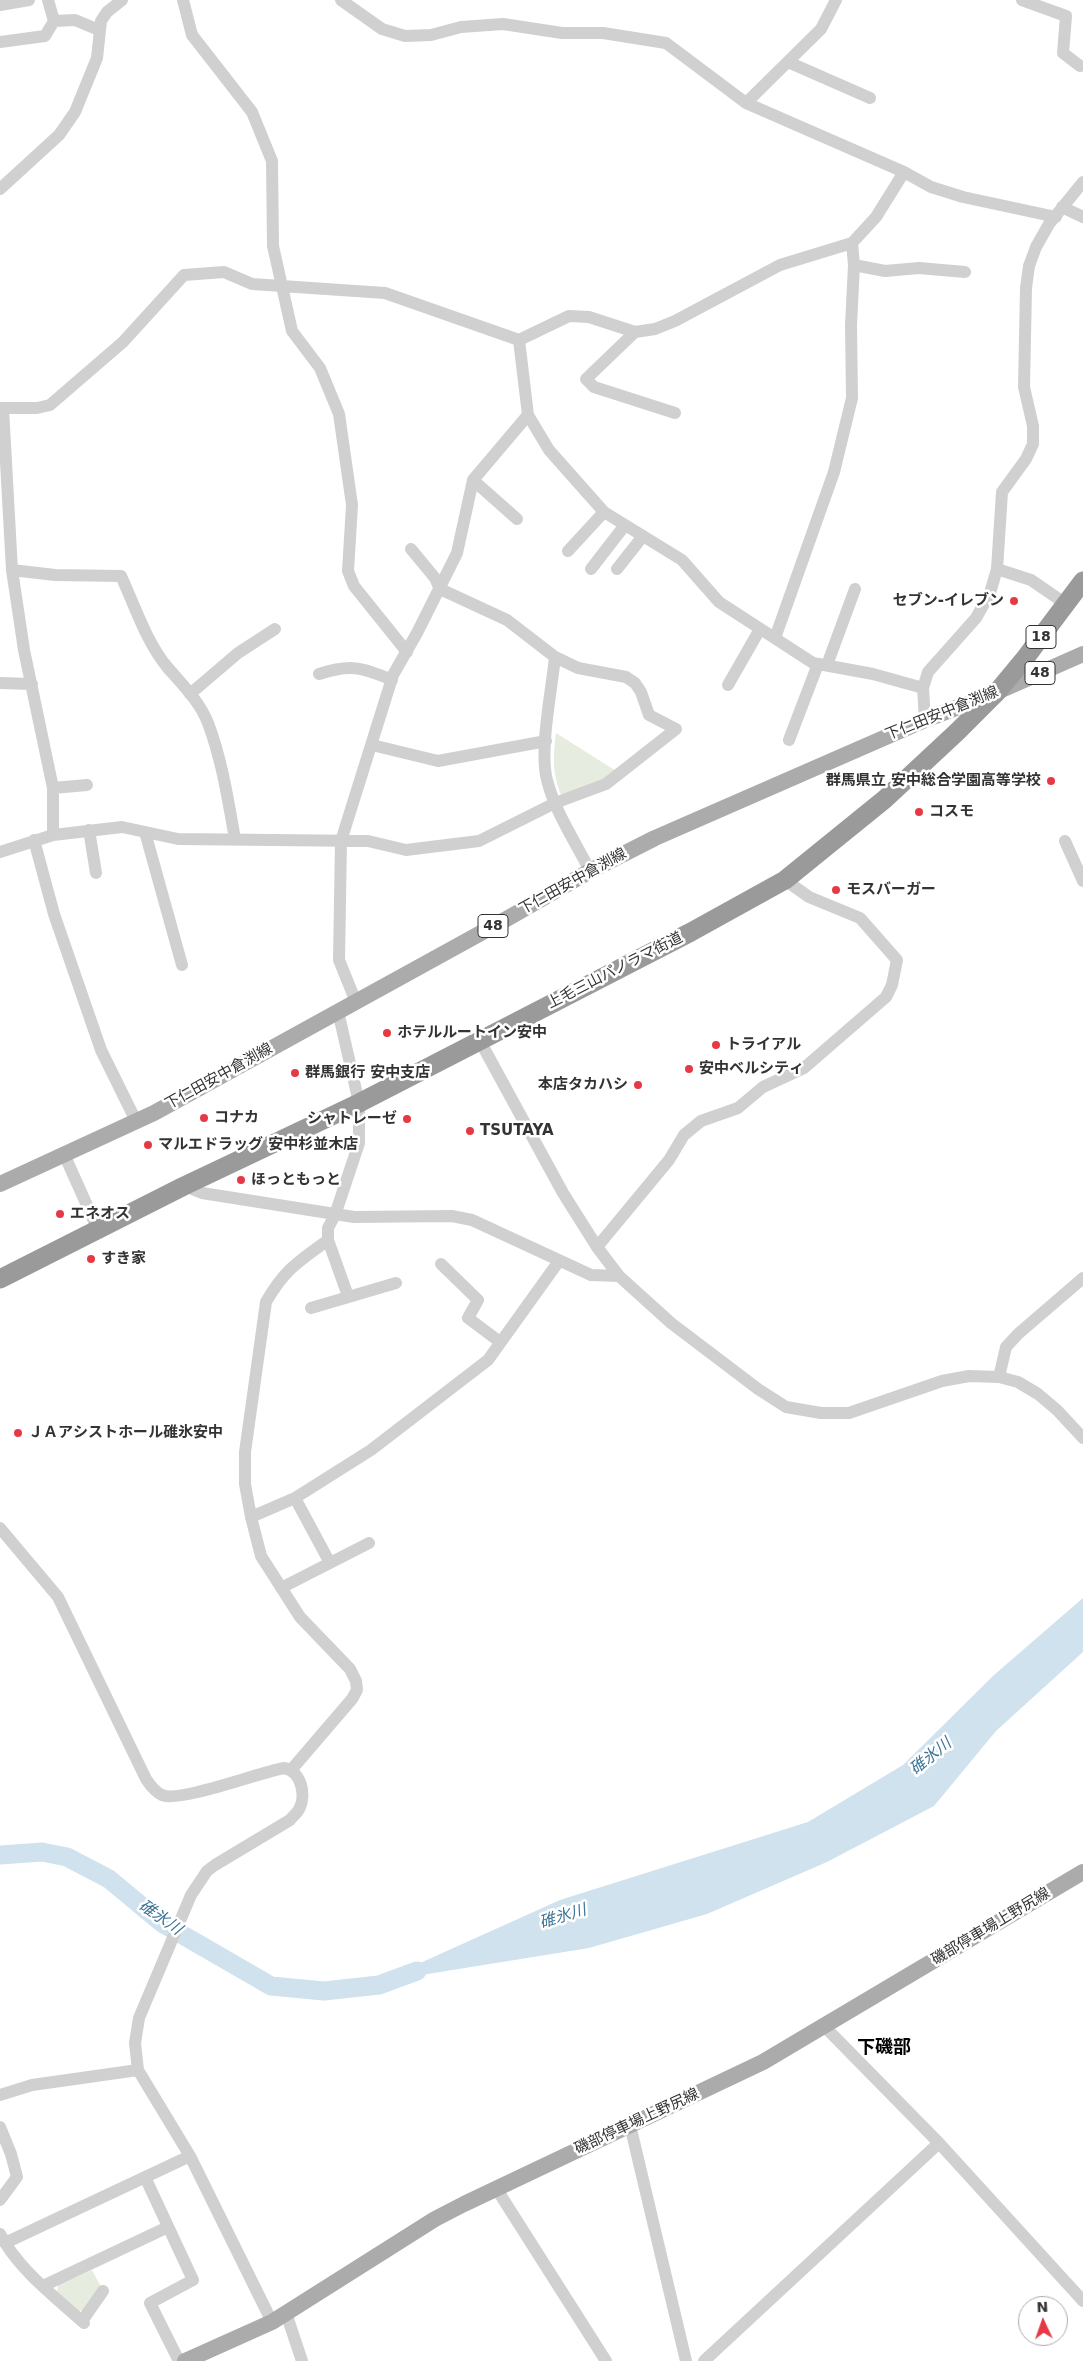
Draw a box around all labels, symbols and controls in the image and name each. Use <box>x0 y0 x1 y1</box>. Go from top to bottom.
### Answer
place label: セブン-イレブン <box>893 592 1004 610</box>
marker: セブン-イレブン <box>1008 595 1020 607</box>
road number: 18 <box>1026 626 1056 649</box>
road number: 48 <box>1025 661 1055 684</box>
street label: 下仁田安中倉渕線 <box>883 683 1001 745</box>
place label: 群馬県立 安中総合学園高等学校 <box>826 772 1041 790</box>
marker: 群馬県立 安中総合学園高等学校 <box>1045 775 1057 787</box>
place label: コスモ <box>929 803 974 821</box>
marker: コスモ <box>913 806 925 818</box>
street label: 下仁田安中倉渕線 <box>516 845 630 919</box>
place label: モスバーガー <box>846 881 936 899</box>
marker: モスバーガー <box>830 884 842 896</box>
road number: 48 <box>478 914 508 938</box>
street label: 上毛三山パノラマ街道 <box>544 929 686 1013</box>
place label: ホテルルートイン安中 <box>397 1024 547 1042</box>
marker: ホテルルートイン安中 <box>381 1027 393 1039</box>
place label: トライアル <box>726 1036 801 1054</box>
marker: トライアル <box>710 1039 722 1051</box>
street label: 下仁田安中倉渕線 <box>162 1040 276 1114</box>
place label: 安中ベルシティ <box>699 1060 804 1078</box>
marker: 安中ベルシティ <box>683 1063 695 1075</box>
place label: 群馬銀行 安中支店 <box>305 1064 430 1082</box>
marker: 群馬銀行 安中支店 <box>289 1067 301 1079</box>
place label: 本店タカハシ <box>538 1076 628 1094</box>
marker: 本店タカハシ <box>632 1079 644 1091</box>
place label: コナカ <box>214 1109 259 1127</box>
place label: シャトレーゼ <box>307 1110 397 1128</box>
marker: コナカ <box>198 1112 210 1124</box>
marker: シャトレーゼ <box>401 1113 413 1125</box>
place label: TSUTAYA <box>480 1122 553 1140</box>
marker: TSUTAYA <box>464 1125 476 1137</box>
place label: マルエドラッグ 安中杉並木店 <box>158 1136 358 1154</box>
marker: マルエドラッグ 安中杉並木店 <box>142 1139 154 1151</box>
place label: ほっともっと <box>251 1171 341 1189</box>
marker: ほっともっと <box>235 1174 247 1186</box>
place label: エネオス <box>70 1205 130 1223</box>
marker: エネオス <box>54 1208 66 1220</box>
place label: すき家 <box>101 1250 146 1268</box>
marker: すき家 <box>85 1253 97 1265</box>
place label: ＪＡアシストホール碓氷安中 <box>28 1424 223 1442</box>
marker: ＪＡアシストホール碓氷安中 <box>12 1427 24 1439</box>
water label: 碓氷川 <box>906 1734 956 1780</box>
street label: 磯部停車場上野尻線 <box>929 1885 1053 1969</box>
water label: 碓氷川 <box>135 1896 185 1940</box>
water label: 碓氷川 <box>537 1901 589 1933</box>
district label: 下磯部 <box>857 2037 911 2059</box>
street label: 磯部停車場上野尻線 <box>572 2085 702 2159</box>
north arrow <box>1018 2296 1068 2346</box>
text: N <box>1036 2299 1049 2315</box>

